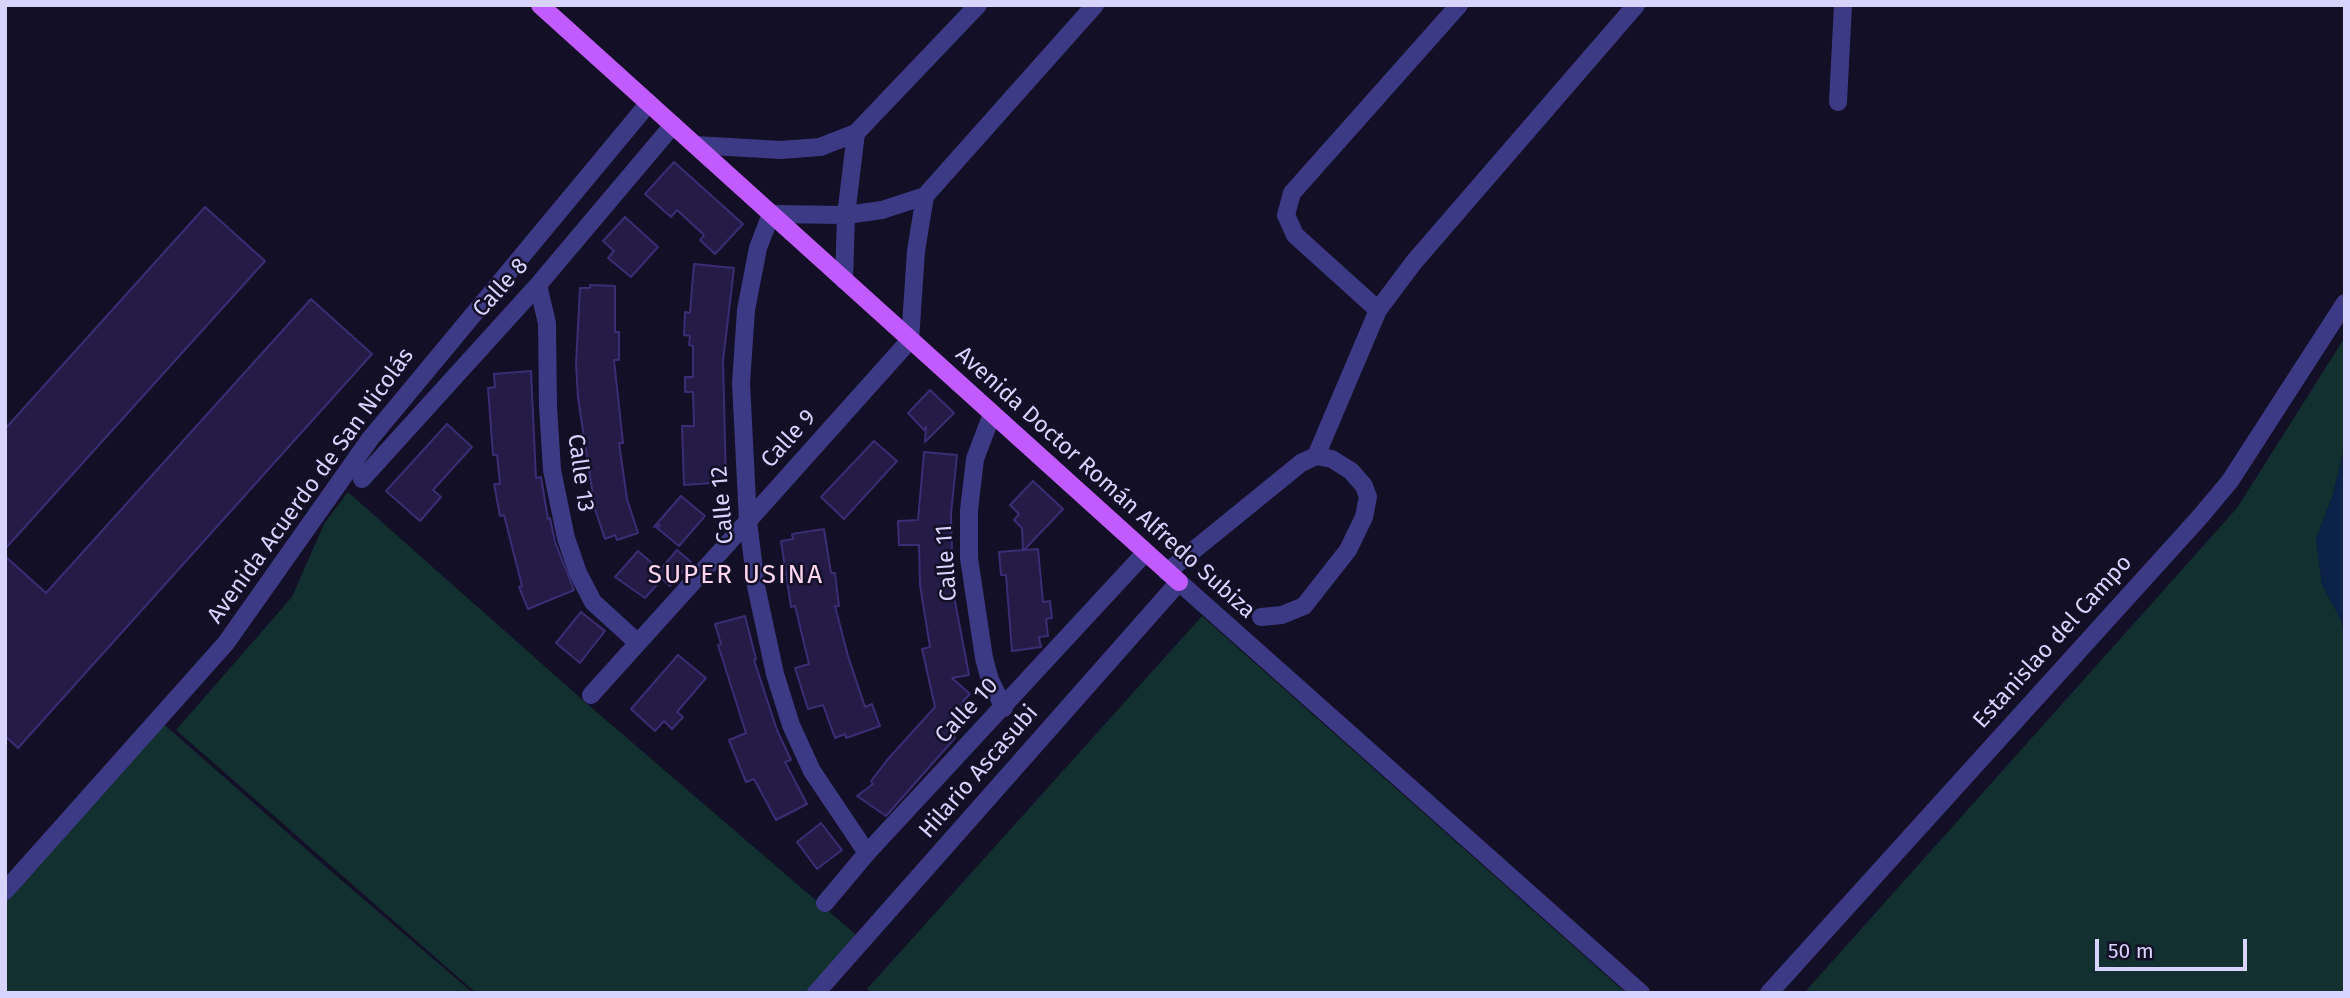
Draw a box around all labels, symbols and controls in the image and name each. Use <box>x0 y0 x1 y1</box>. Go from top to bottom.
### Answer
street label: Calle 8 <box>467 253 535 323</box>
street label: Avenida Doctor Román Alfredo Subiza <box>950 341 1260 625</box>
street label: Avenida Acuerdo de San Nicolás <box>202 343 420 629</box>
street label: Calle 9 <box>756 404 822 474</box>
street label: Calle 13 <box>561 432 599 514</box>
street label: Calle 12 <box>706 465 740 545</box>
street label: Calle 11 <box>931 524 963 602</box>
street label: Estanislao del Campo <box>1968 550 2138 734</box>
district label: SUPER USINA <box>649 560 823 592</box>
street label: Calle 10 <box>930 672 1004 750</box>
street label: Hilario Ascasubi <box>914 700 1044 844</box>
scale bar <box>2098 925 2250 969</box>
text: 50 m <box>2108 938 2154 964</box>

